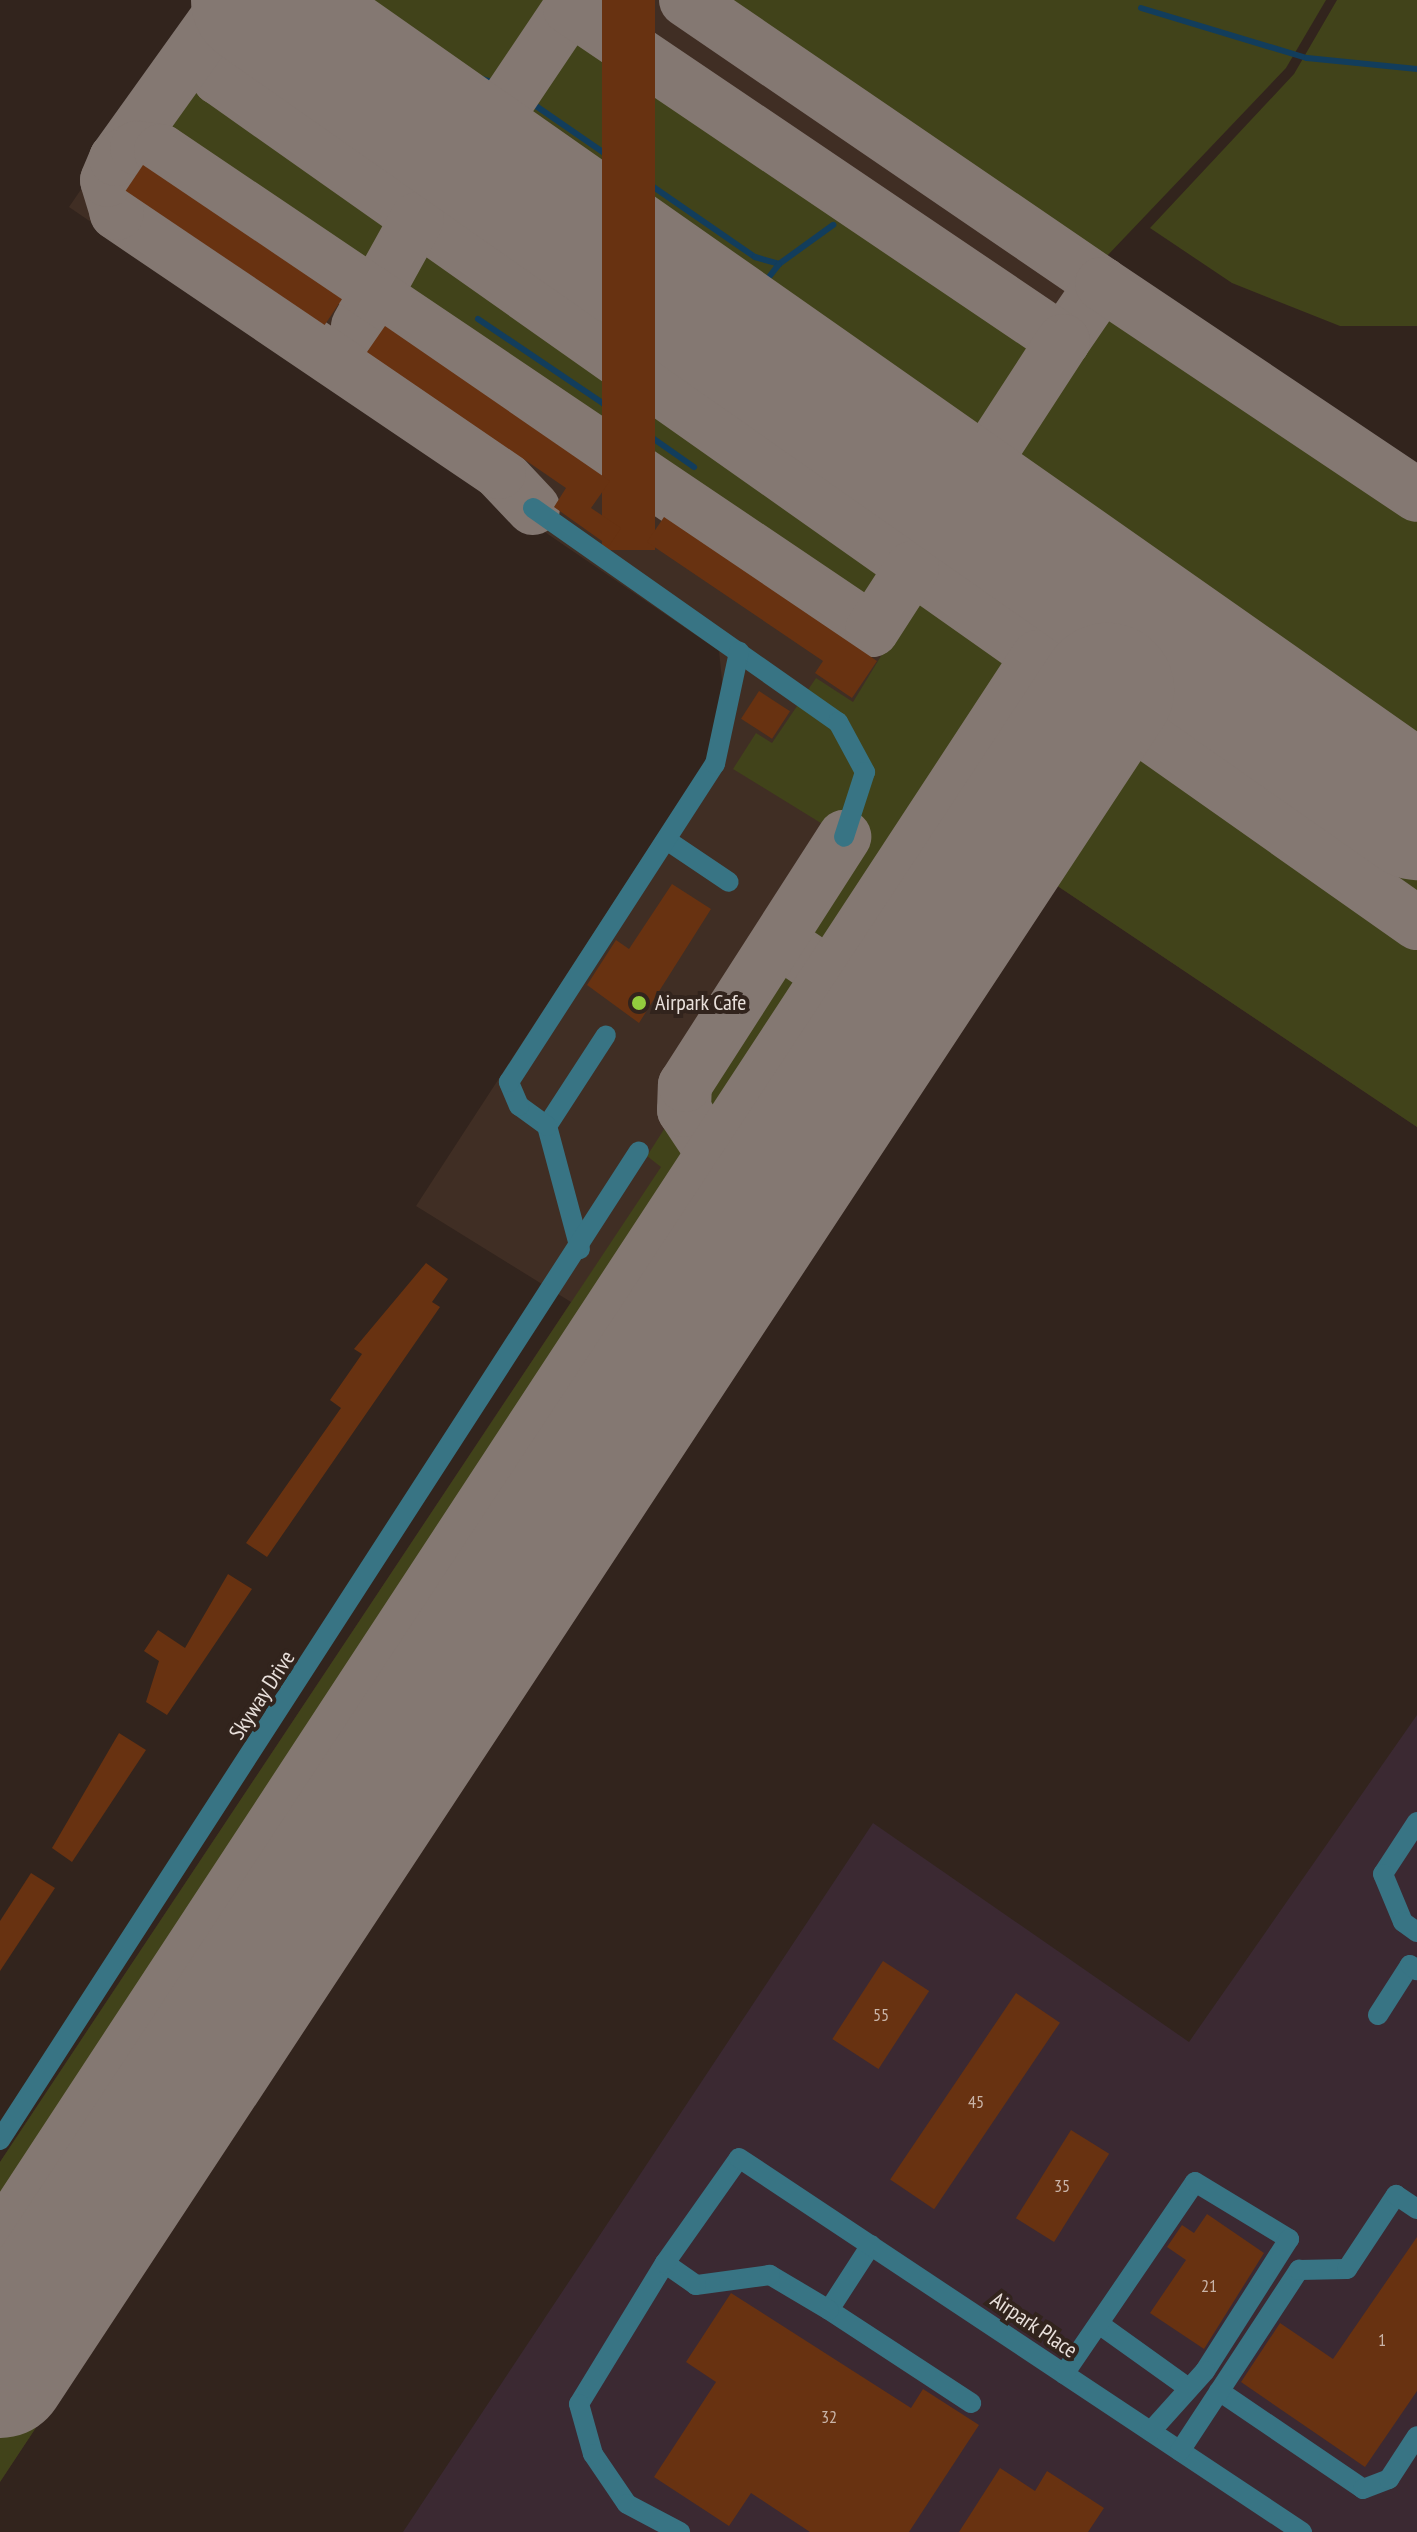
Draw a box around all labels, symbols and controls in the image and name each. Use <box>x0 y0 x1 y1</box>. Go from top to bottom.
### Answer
place label: Airpark Cafe <box>655 990 747 1016</box>
marker: Airpark Cafe <box>630 994 648 1012</box>
street label: Skyway Drive <box>223 1645 301 1745</box>
house number: 55 <box>873 2004 889 2026</box>
house number: 45 <box>968 2091 984 2113</box>
house number: 35 <box>1054 2175 1070 2197</box>
house number: 21 <box>1201 2275 1217 2297</box>
street label: Airpark Place <box>985 2286 1083 2364</box>
house number: 1 <box>1378 2329 1386 2351</box>
house number: 32 <box>821 2406 837 2428</box>

